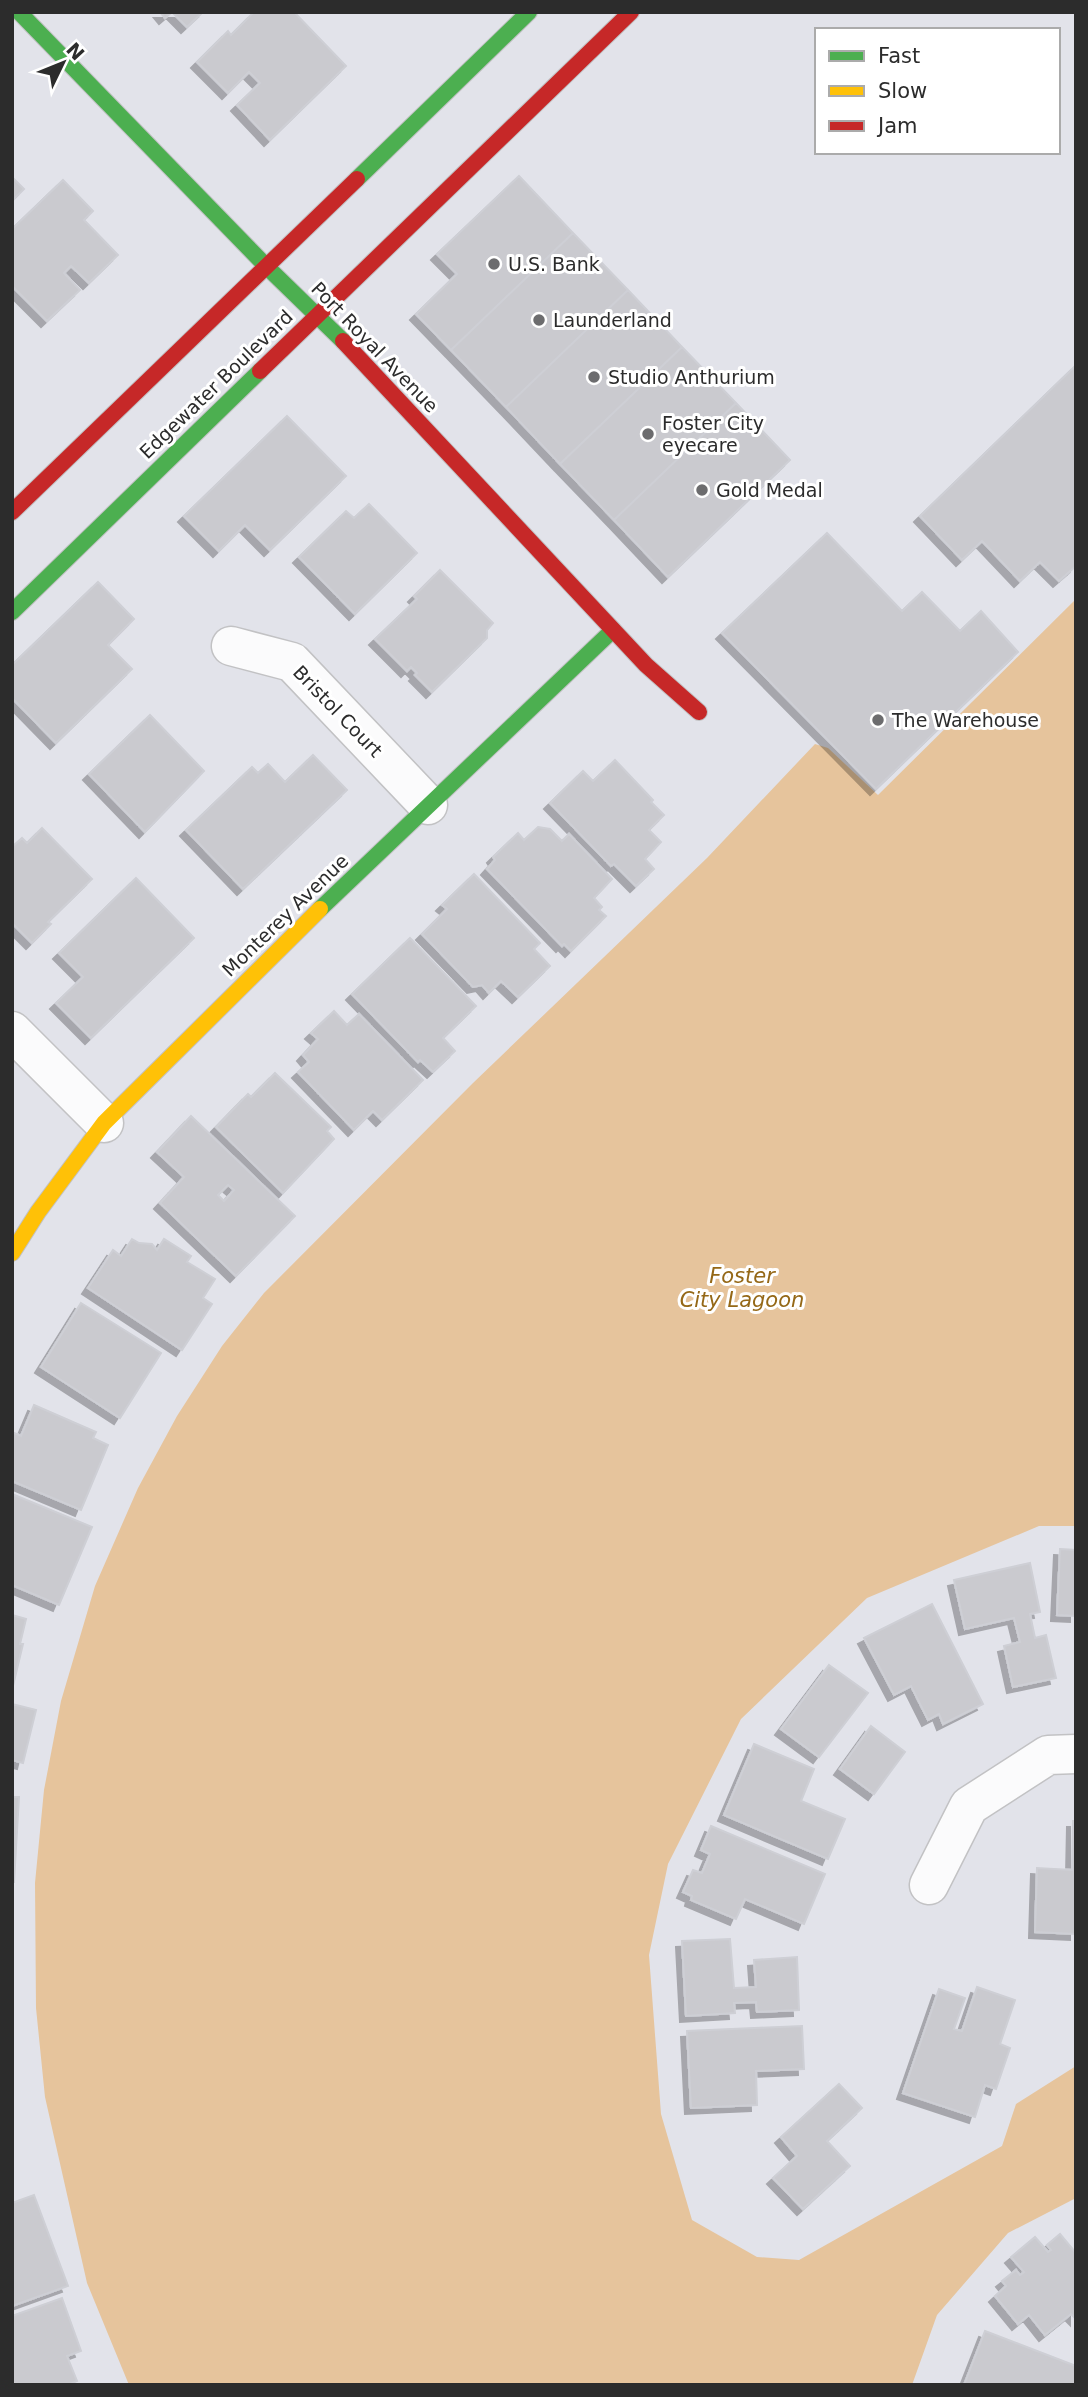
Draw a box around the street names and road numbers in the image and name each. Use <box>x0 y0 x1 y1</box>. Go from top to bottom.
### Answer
street label: Port Royal Avenue <box>307 277 443 417</box>
street label: Edgewater Boulevard <box>135 305 297 463</box>
street label: Bristol Court <box>289 661 387 761</box>
street label: Monterey Avenue <box>218 849 352 981</box>

